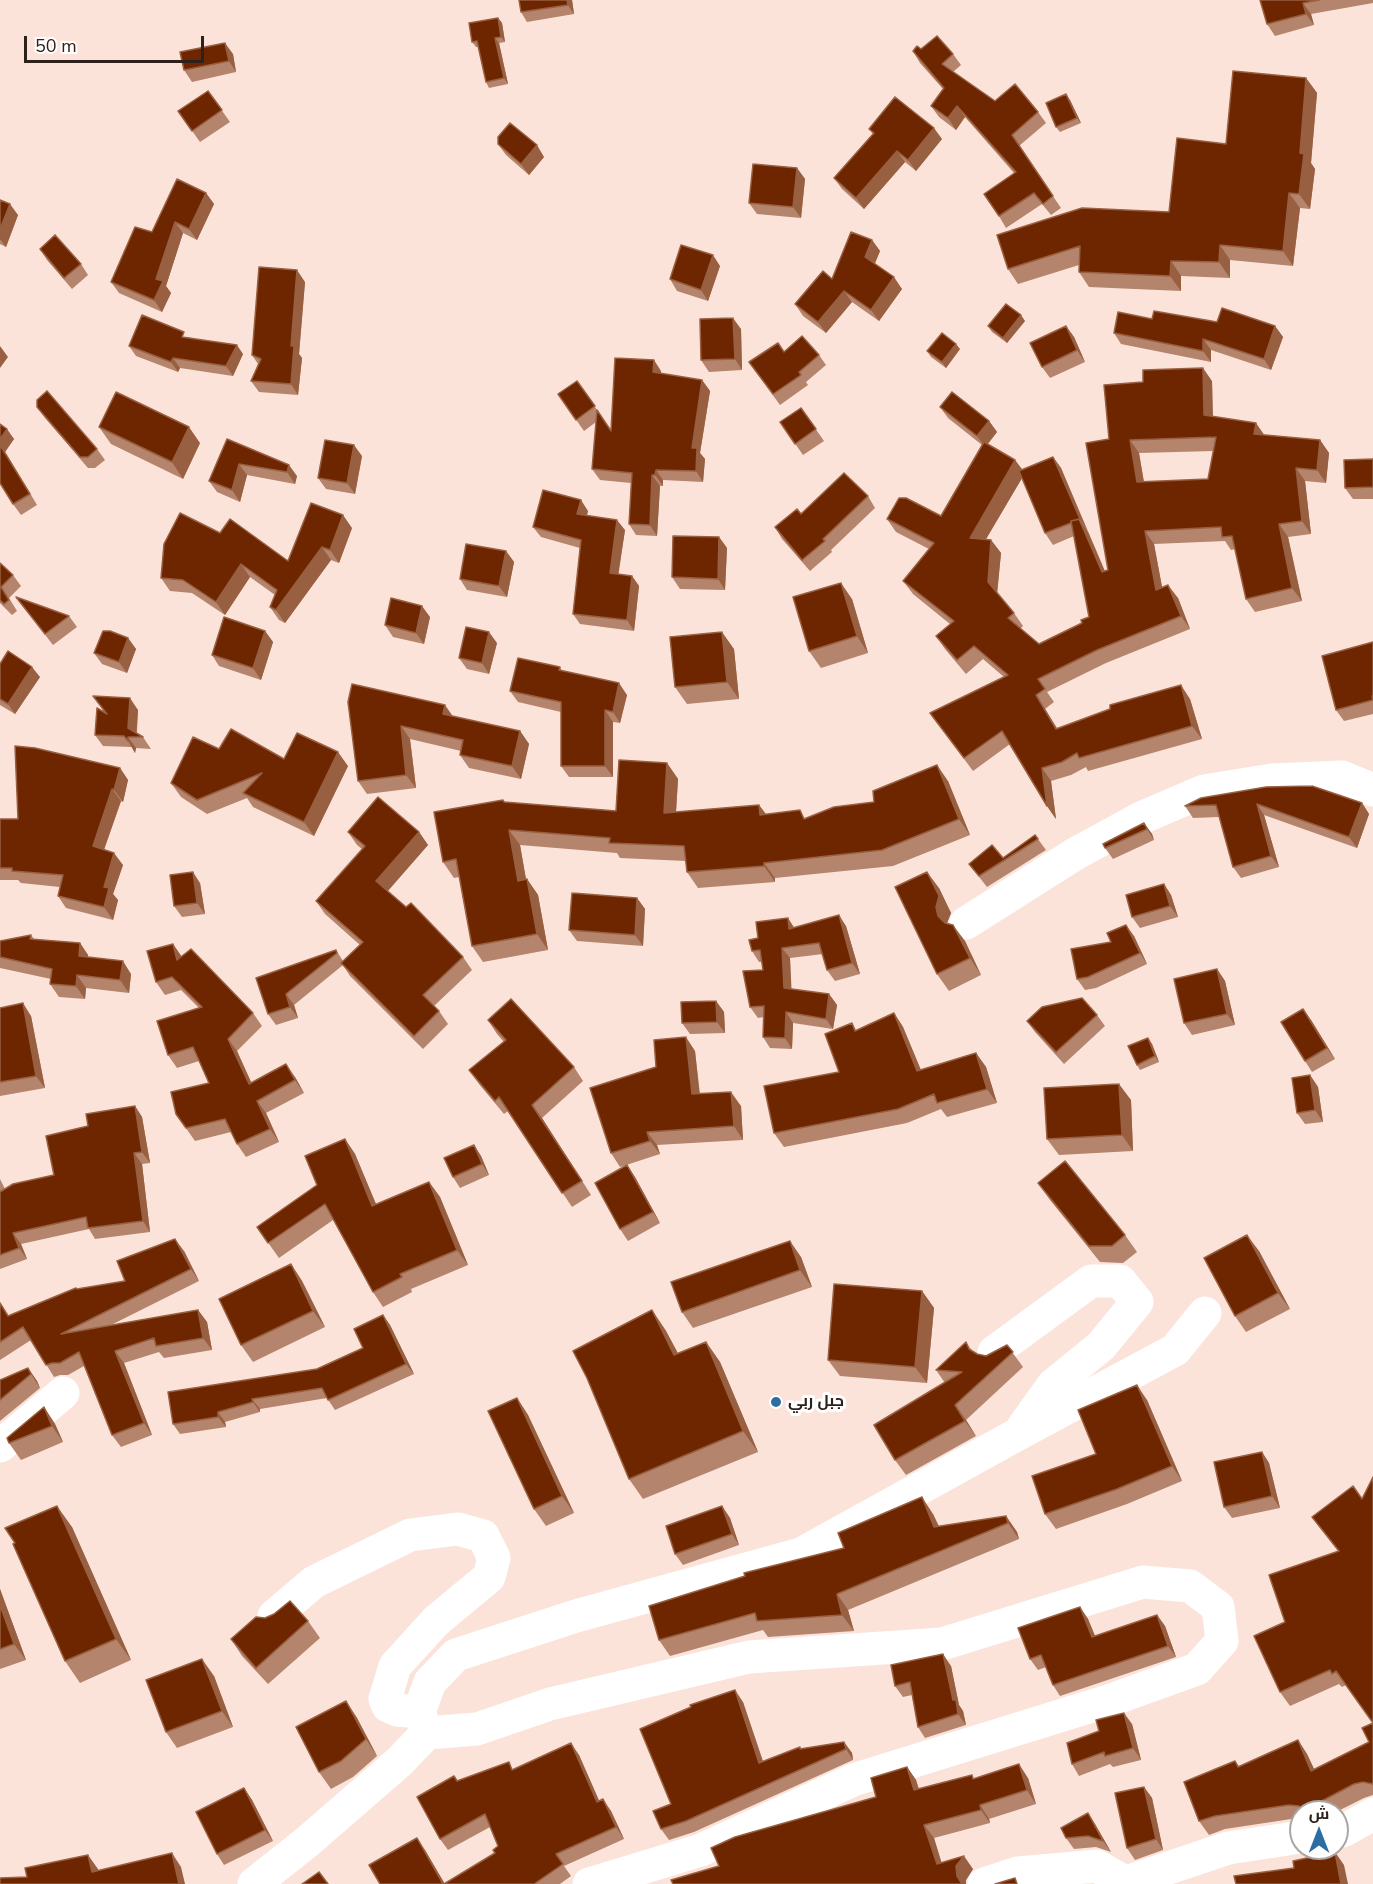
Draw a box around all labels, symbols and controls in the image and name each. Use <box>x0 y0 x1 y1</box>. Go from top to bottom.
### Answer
scale bar <box>27 24 207 62</box>
text: 50 m <box>35 34 77 58</box>
place label: جبل ربي <box>788 1392 844 1412</box>
marker: جبل ربي <box>769 1395 783 1409</box>
north arrow <box>1289 1800 1349 1860</box>
text: ش <box>1309 1803 1329 1825</box>

